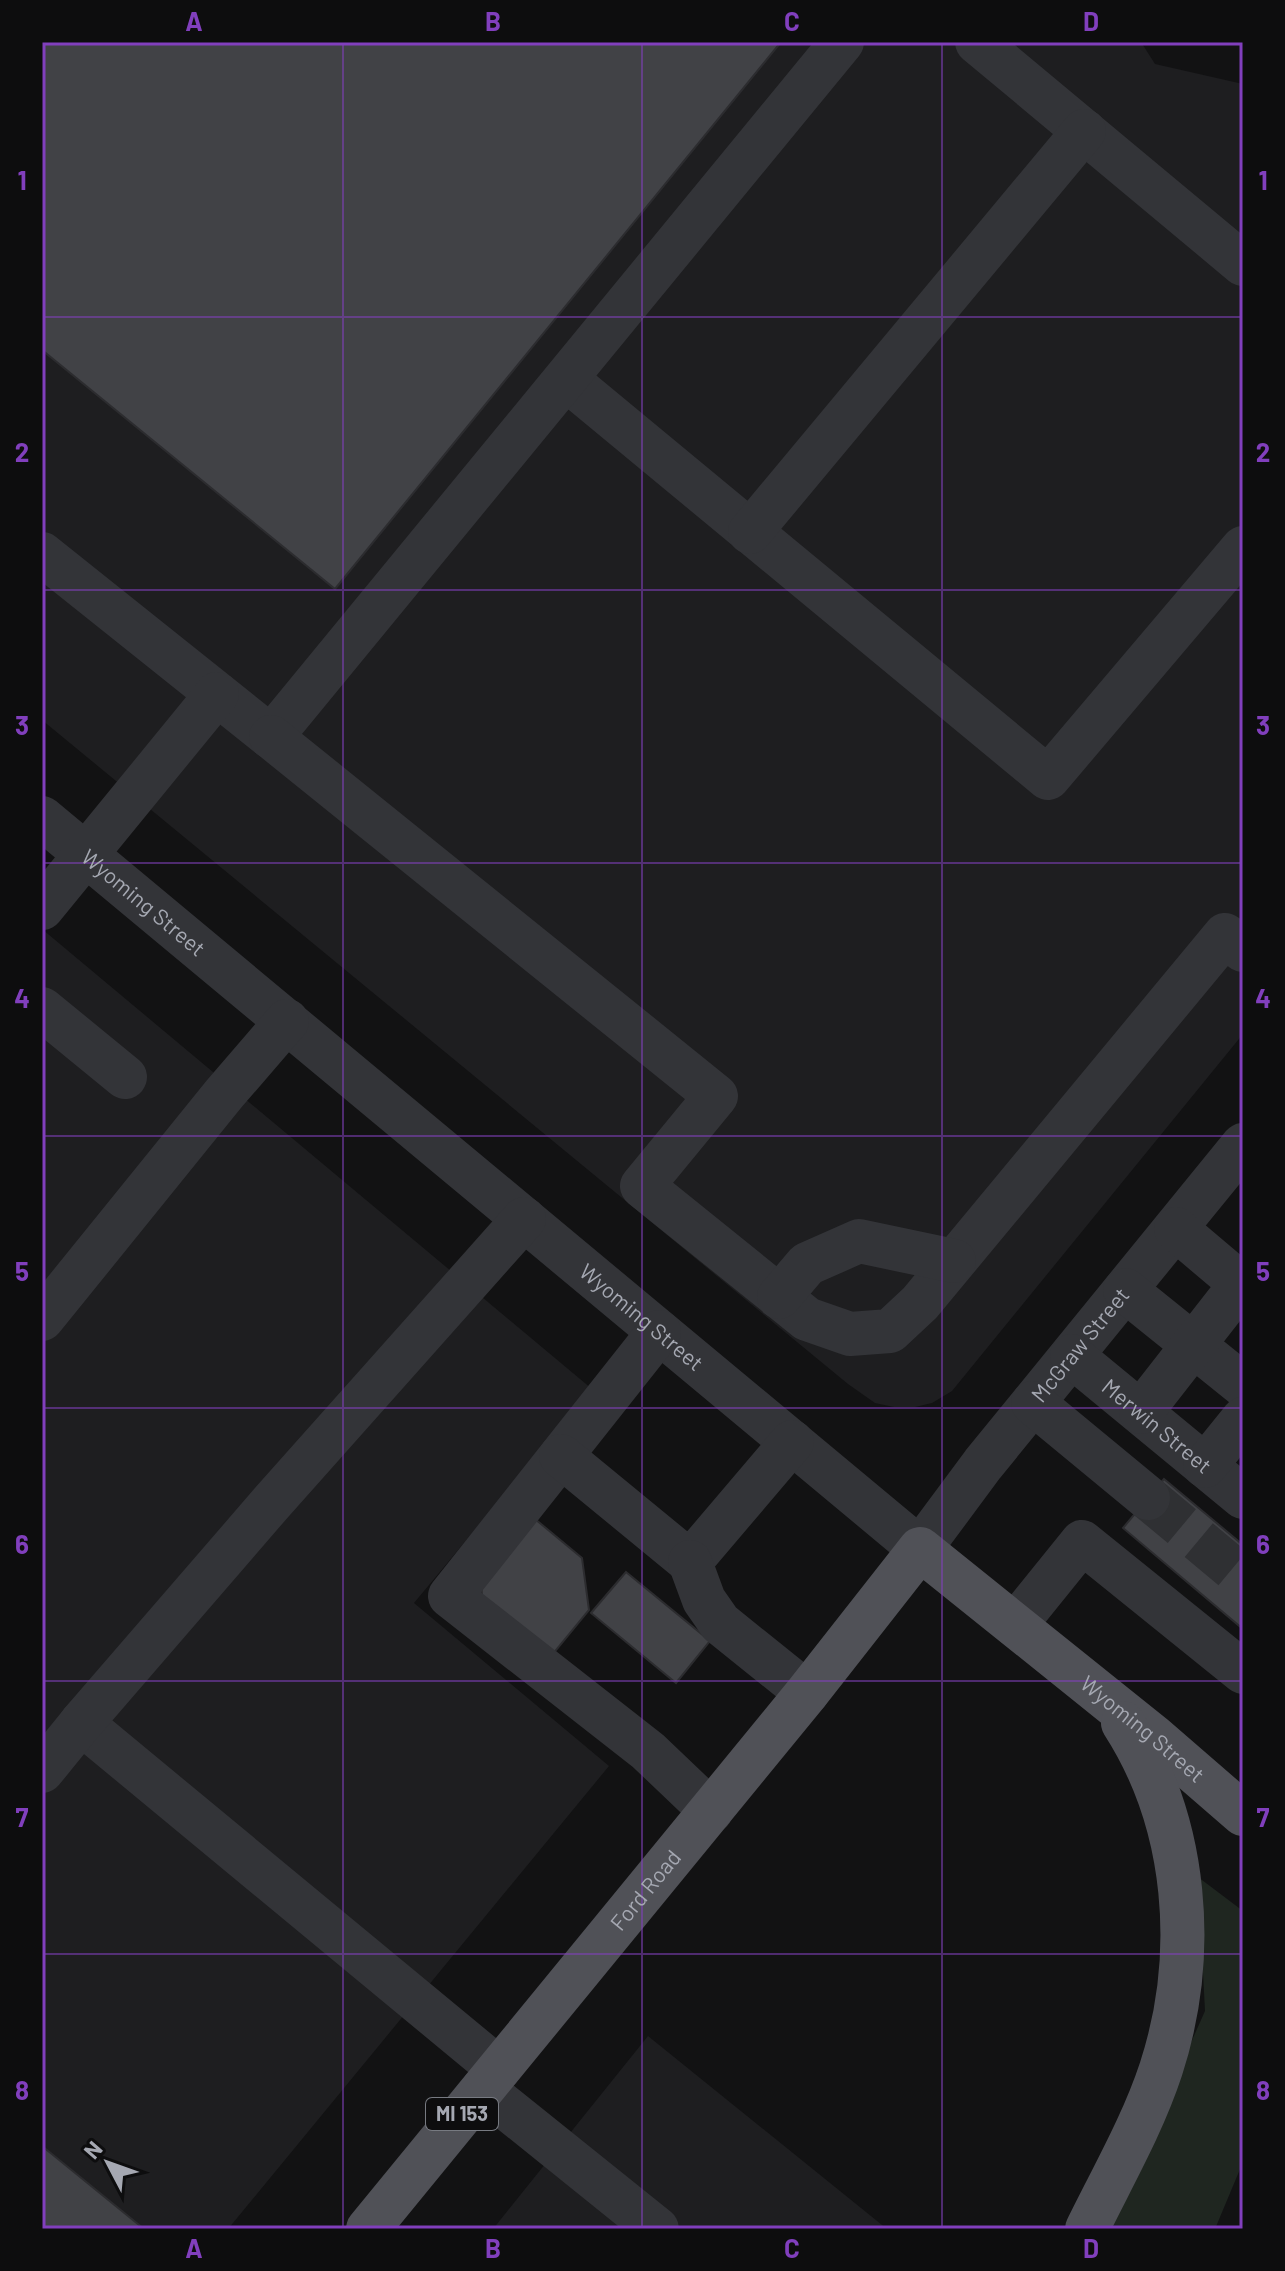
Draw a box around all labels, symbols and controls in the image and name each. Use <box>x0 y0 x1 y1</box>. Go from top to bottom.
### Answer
text: A <box>185 5 203 36</box>
text: B <box>485 5 501 36</box>
text: C <box>784 5 800 36</box>
text: D <box>1083 5 1099 36</box>
text: 1 <box>17 164 27 195</box>
text: 1 <box>1258 164 1268 195</box>
text: 2 <box>15 436 29 467</box>
text: 2 <box>1256 436 1270 467</box>
text: 3 <box>15 709 29 740</box>
text: 3 <box>1256 709 1270 740</box>
street label: Wyoming Street <box>77 843 211 961</box>
text: 4 <box>14 982 30 1013</box>
text: 4 <box>1255 982 1271 1013</box>
text: 5 <box>15 1255 29 1286</box>
text: 5 <box>1256 1255 1270 1286</box>
street label: Wyoming Street <box>575 1257 709 1375</box>
street label: McGraw Street <box>1025 1282 1134 1407</box>
street label: Merwin Street <box>1098 1373 1217 1478</box>
text: 6 <box>15 1528 29 1559</box>
text: 6 <box>1256 1528 1270 1559</box>
street label: Wyoming Street <box>1076 1669 1210 1787</box>
text: 7 <box>16 1801 29 1832</box>
text: 7 <box>1257 1801 1270 1832</box>
street label: Ford Road <box>604 1844 685 1935</box>
text: 8 <box>15 2074 29 2105</box>
text: 8 <box>1256 2074 1270 2105</box>
road number: MI 153 <box>426 2098 498 2130</box>
north arrow <box>68 2123 148 2203</box>
text: N <box>78 2135 107 2163</box>
text: A <box>185 2232 203 2263</box>
text: B <box>485 2232 501 2263</box>
text: C <box>784 2232 800 2263</box>
text: D <box>1083 2232 1099 2263</box>

